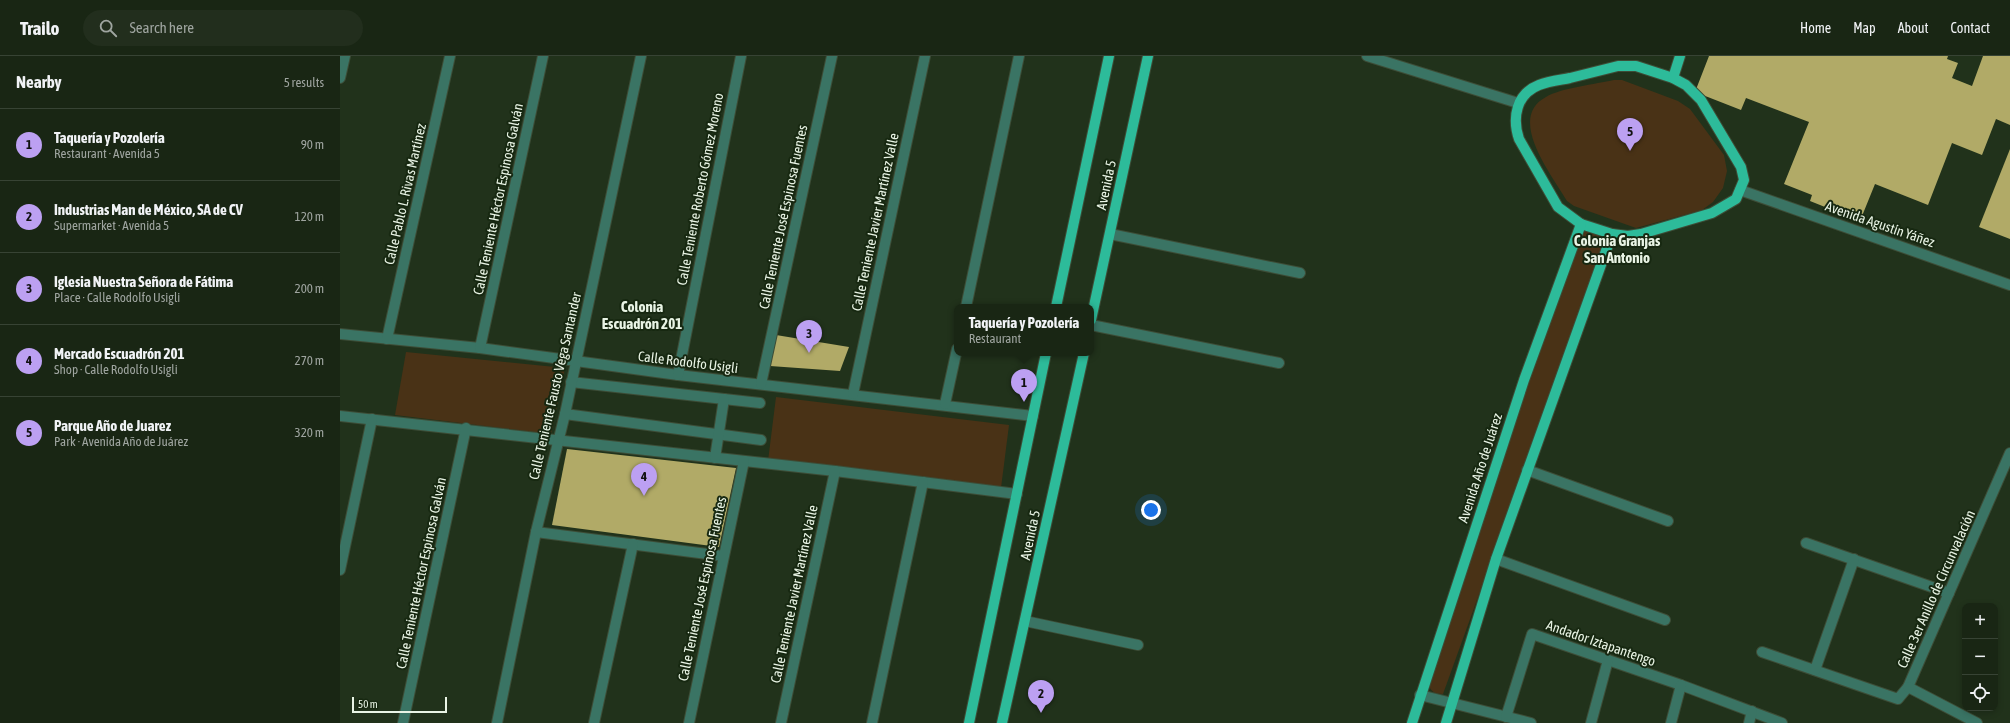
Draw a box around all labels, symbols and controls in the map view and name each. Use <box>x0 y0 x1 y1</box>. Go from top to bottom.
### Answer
search box <box>83 10 363 46</box>
text: Trailo <box>20 17 59 39</box>
icon: search <box>97 17 119 39</box>
text: Search here <box>129 19 194 36</box>
text: Home <box>1800 20 1831 36</box>
text: Map <box>1853 20 1876 36</box>
text: About <box>1898 20 1929 36</box>
text: Contact <box>1951 20 1990 36</box>
text: Nearby <box>16 72 62 92</box>
text: 5 results <box>284 75 324 90</box>
street label: Calle Teniente Roberto Gómez Moreno <box>673 92 727 286</box>
street label: Calle Teniente Héctor Espinosa Galván <box>470 102 526 296</box>
pin: 5 <box>1617 118 1643 151</box>
street label: Calle Pablo L. Rivas Martínez <box>381 122 429 266</box>
street label: Calle Teniente José Espinosa Fuentes <box>756 123 810 310</box>
text: Taquería y Pozolería <box>54 129 165 146</box>
street label: Calle Teniente Javier Martínez Valle <box>848 132 902 312</box>
text: 1 <box>26 137 32 152</box>
text: 90 m <box>301 137 324 152</box>
text: Restaurant · Avenida 5 <box>54 146 160 161</box>
street label: Avenida 5 <box>1093 159 1119 211</box>
street label: Avenida Agustín Yáñez <box>1823 198 1937 250</box>
text: Industrias Man de México, SA de CV <box>54 201 243 218</box>
text: 2 <box>26 209 32 224</box>
text: 120 m <box>295 209 324 224</box>
text: Supermarket · Avenida 5 <box>54 218 169 233</box>
district label: Colonia Granjas San Antonio <box>1574 232 1661 266</box>
text: Iglesia Nuestra Señora de Fátima <box>54 273 233 290</box>
text: 3 <box>26 281 32 296</box>
text: 200 m <box>295 281 324 296</box>
text: Place · Calle Rodolfo Usigli <box>54 290 180 305</box>
street label: Calle Teniente Fausto Vega Santander <box>526 290 585 481</box>
district label: Colonia Escuadrón 201 <box>602 298 682 332</box>
popup <box>954 304 1094 356</box>
text: Taquería y Pozolería <box>969 314 1079 331</box>
pin: 3 <box>796 320 822 353</box>
text: Restaurant <box>969 331 1021 346</box>
text: Mercado Escuadrón 201 <box>54 345 185 362</box>
street label: Calle Rodolfo Usigli <box>637 348 739 376</box>
text: 4 <box>26 353 32 368</box>
text: 270 m <box>295 353 324 368</box>
text: Shop · Calle Rodolfo Usigli <box>54 362 178 377</box>
pin: 1 <box>1011 369 1037 402</box>
street label: Avenida Año de Juárez <box>1455 411 1505 525</box>
text: Parque Año de Juarez <box>54 417 171 434</box>
text: 5 <box>26 425 32 440</box>
text: 320 m <box>295 425 324 440</box>
text: Park · Avenida Año de Juárez <box>54 434 188 449</box>
pin: 4 <box>631 463 657 496</box>
street label: Calle Teniente Héctor Espinosa Galván <box>393 476 449 670</box>
street label: Calle Teniente José Espinosa Fuentes <box>675 495 729 682</box>
your location <box>1141 500 1161 520</box>
street label: Calle Teniente Javier Martínez Valle <box>767 504 821 684</box>
street label: Calle 3er Anillo de Circunvalación <box>1894 507 1978 671</box>
street label: Avenida 5 <box>1017 509 1043 561</box>
map controls <box>1962 603 1998 711</box>
button: + <box>1962 603 1998 639</box>
street label: Andador Iztapantengo <box>1544 617 1658 669</box>
button: − <box>1962 639 1998 675</box>
button: locate <box>1962 675 1998 711</box>
pin: 2 <box>1028 680 1054 713</box>
scale bar <box>352 695 447 714</box>
text: 50 m <box>358 698 378 710</box>

